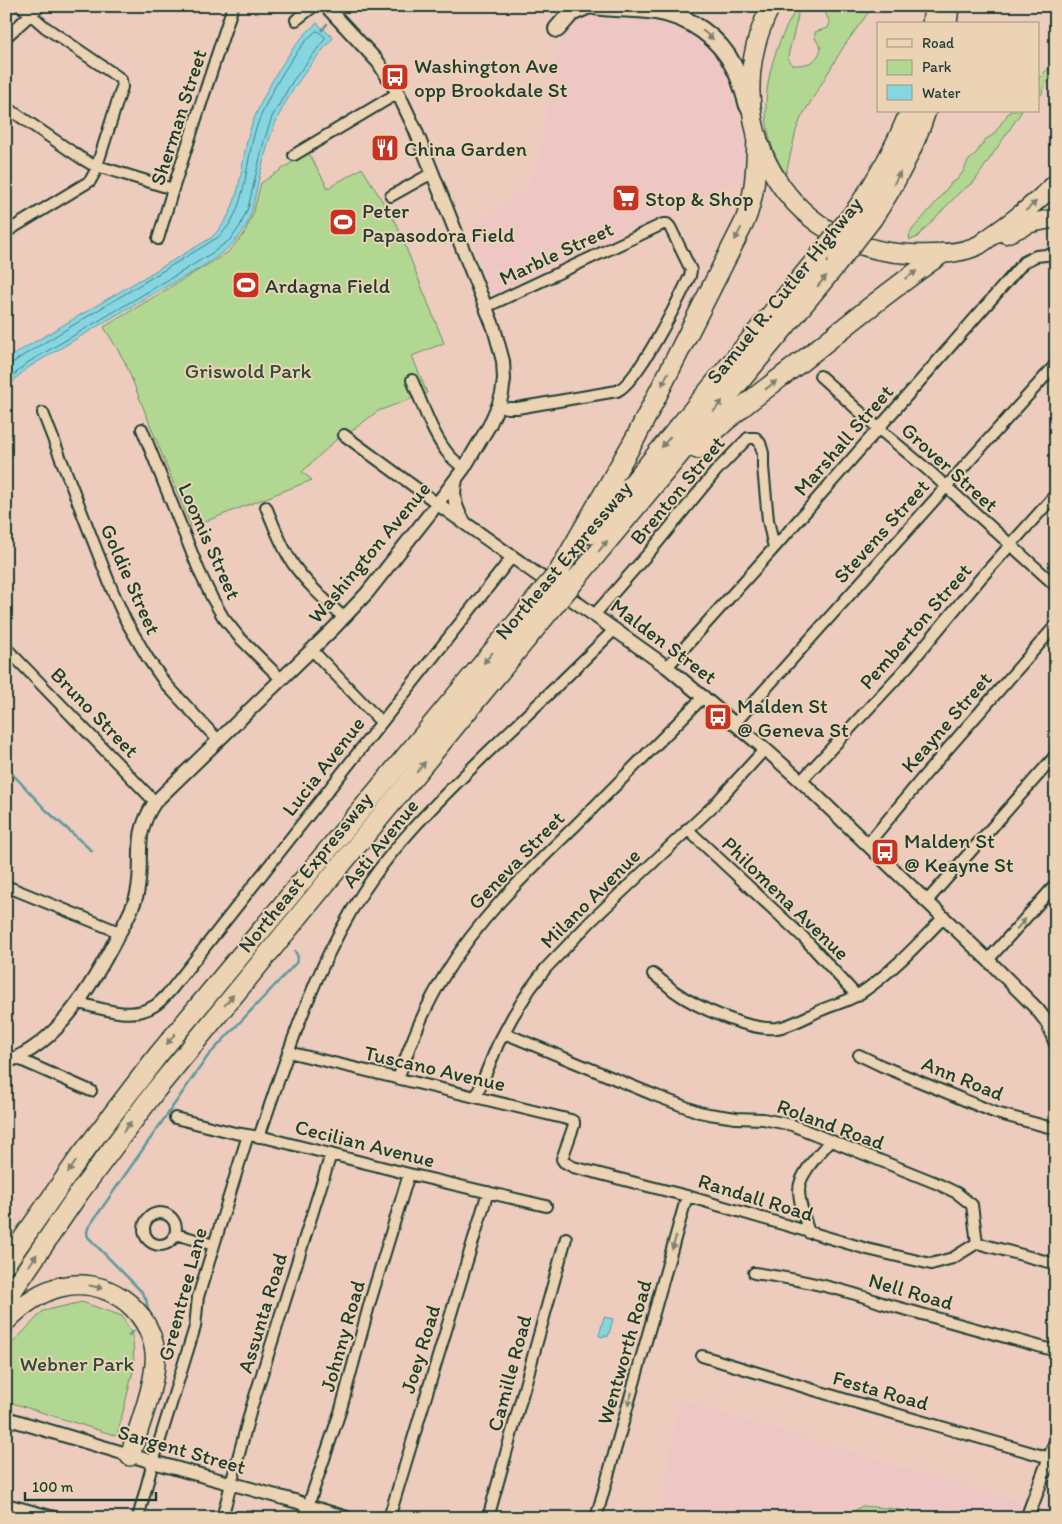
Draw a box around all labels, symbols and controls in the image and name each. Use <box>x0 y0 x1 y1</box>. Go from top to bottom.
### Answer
legend <box>877 22 1040 112</box>
one-way arrow <box>701 29 714 40</box>
text: Road <box>922 34 955 52</box>
street label: Sherman Street <box>144 46 212 188</box>
place label: Washington Ave opp Brookdale St <box>414 53 568 102</box>
text: Park <box>922 58 952 76</box>
bus stop icon: Washington Ave opp Brookdale St <box>380 62 410 92</box>
text: Water <box>922 84 961 102</box>
restaurant icon: China Garden <box>370 133 400 163</box>
place label: China Garden <box>404 136 527 161</box>
one-way arrow <box>893 171 902 184</box>
supermarket icon: Stop & Shop <box>611 183 641 213</box>
place label: Stop & Shop <box>645 186 754 211</box>
street label: Samuel R. Cutler Highway <box>701 191 867 389</box>
place label: Peter Papasodora Field <box>362 198 515 247</box>
one-way arrow <box>1025 201 1037 212</box>
sports icon: Peter Papasodora Field <box>328 207 358 237</box>
street label: Marble Street <box>495 216 617 290</box>
one-way arrow <box>734 227 742 241</box>
sports icon: Ardagna Field <box>231 270 261 300</box>
one-way arrow <box>904 270 918 280</box>
place label: Ardagna Field <box>265 273 391 298</box>
one-way arrow <box>816 275 827 287</box>
park label: Griswold Park <box>185 358 311 383</box>
one-way arrow <box>661 372 669 386</box>
street label: Marshall Street <box>788 379 898 501</box>
one-way arrow <box>764 380 777 391</box>
one-way arrow <box>713 400 724 413</box>
street label: Grover Street <box>896 417 1004 517</box>
street label: Brenton Street <box>624 430 730 549</box>
one-way arrow <box>661 435 672 448</box>
street label: Stevens Street <box>828 474 934 588</box>
street label: Washington Avenue <box>303 476 435 628</box>
street label: Northeast Expressway <box>489 476 637 644</box>
street label: Loomis Street <box>173 479 247 603</box>
street label: Goldie Street <box>95 520 167 638</box>
one-way arrow <box>598 539 609 552</box>
street label: Pemberton Street <box>854 558 977 694</box>
street label: Malden Street <box>606 593 722 689</box>
one-way arrow <box>482 651 493 664</box>
street label: Bruno Street <box>46 662 144 763</box>
street label: Keayne Street <box>895 666 997 778</box>
place label: Malden St @ Geneva St <box>737 693 849 742</box>
bus stop icon: Malden St @ Geneva St <box>703 702 733 732</box>
street label: Lucia Avenue <box>276 711 370 821</box>
one-way arrow <box>416 761 427 774</box>
street label: Northeast Expressway <box>233 787 378 957</box>
street label: Asti Avenue <box>336 793 424 893</box>
street label: Geneva Street <box>463 805 569 915</box>
place label: Malden St @ Keayne St <box>904 828 1014 877</box>
street label: Philomena Avenue <box>717 831 855 965</box>
bus stop icon: Malden St @ Keayne St <box>870 837 900 867</box>
street label: Milano Avenue <box>535 843 645 953</box>
one-way arrow <box>1015 917 1026 930</box>
one-way arrow <box>223 994 234 1007</box>
one-way arrow <box>166 1032 177 1045</box>
street label: Tuscano Avenue <box>362 1040 508 1096</box>
street label: Ann Road <box>918 1050 1008 1106</box>
street label: Roland Road <box>774 1093 889 1155</box>
street label: Cecilian Avenue <box>292 1114 438 1172</box>
one-way arrow <box>122 1121 133 1134</box>
one-way arrow <box>67 1161 77 1174</box>
street label: Randall Road <box>695 1168 817 1226</box>
street label: Greentree Lane <box>152 1224 212 1364</box>
one-way arrow <box>670 1235 678 1250</box>
street label: Assunta Road <box>232 1250 292 1376</box>
one-way arrow <box>28 1253 38 1266</box>
street label: Nell Road <box>866 1267 957 1315</box>
street label: Wentworth Road <box>591 1276 657 1428</box>
street label: Johnny Road <box>314 1278 370 1394</box>
one-way arrow <box>89 1283 104 1291</box>
street label: Joey Road <box>395 1302 445 1396</box>
street label: Camille Road <box>481 1312 537 1434</box>
park label: Webner Park <box>20 1351 134 1376</box>
street label: Festa Road <box>830 1364 932 1416</box>
one-way arrow <box>625 1392 633 1407</box>
street label: Sargent Street <box>115 1419 249 1479</box>
scale bar <box>25 1469 156 1501</box>
text: 100 m <box>32 1478 74 1496</box>

